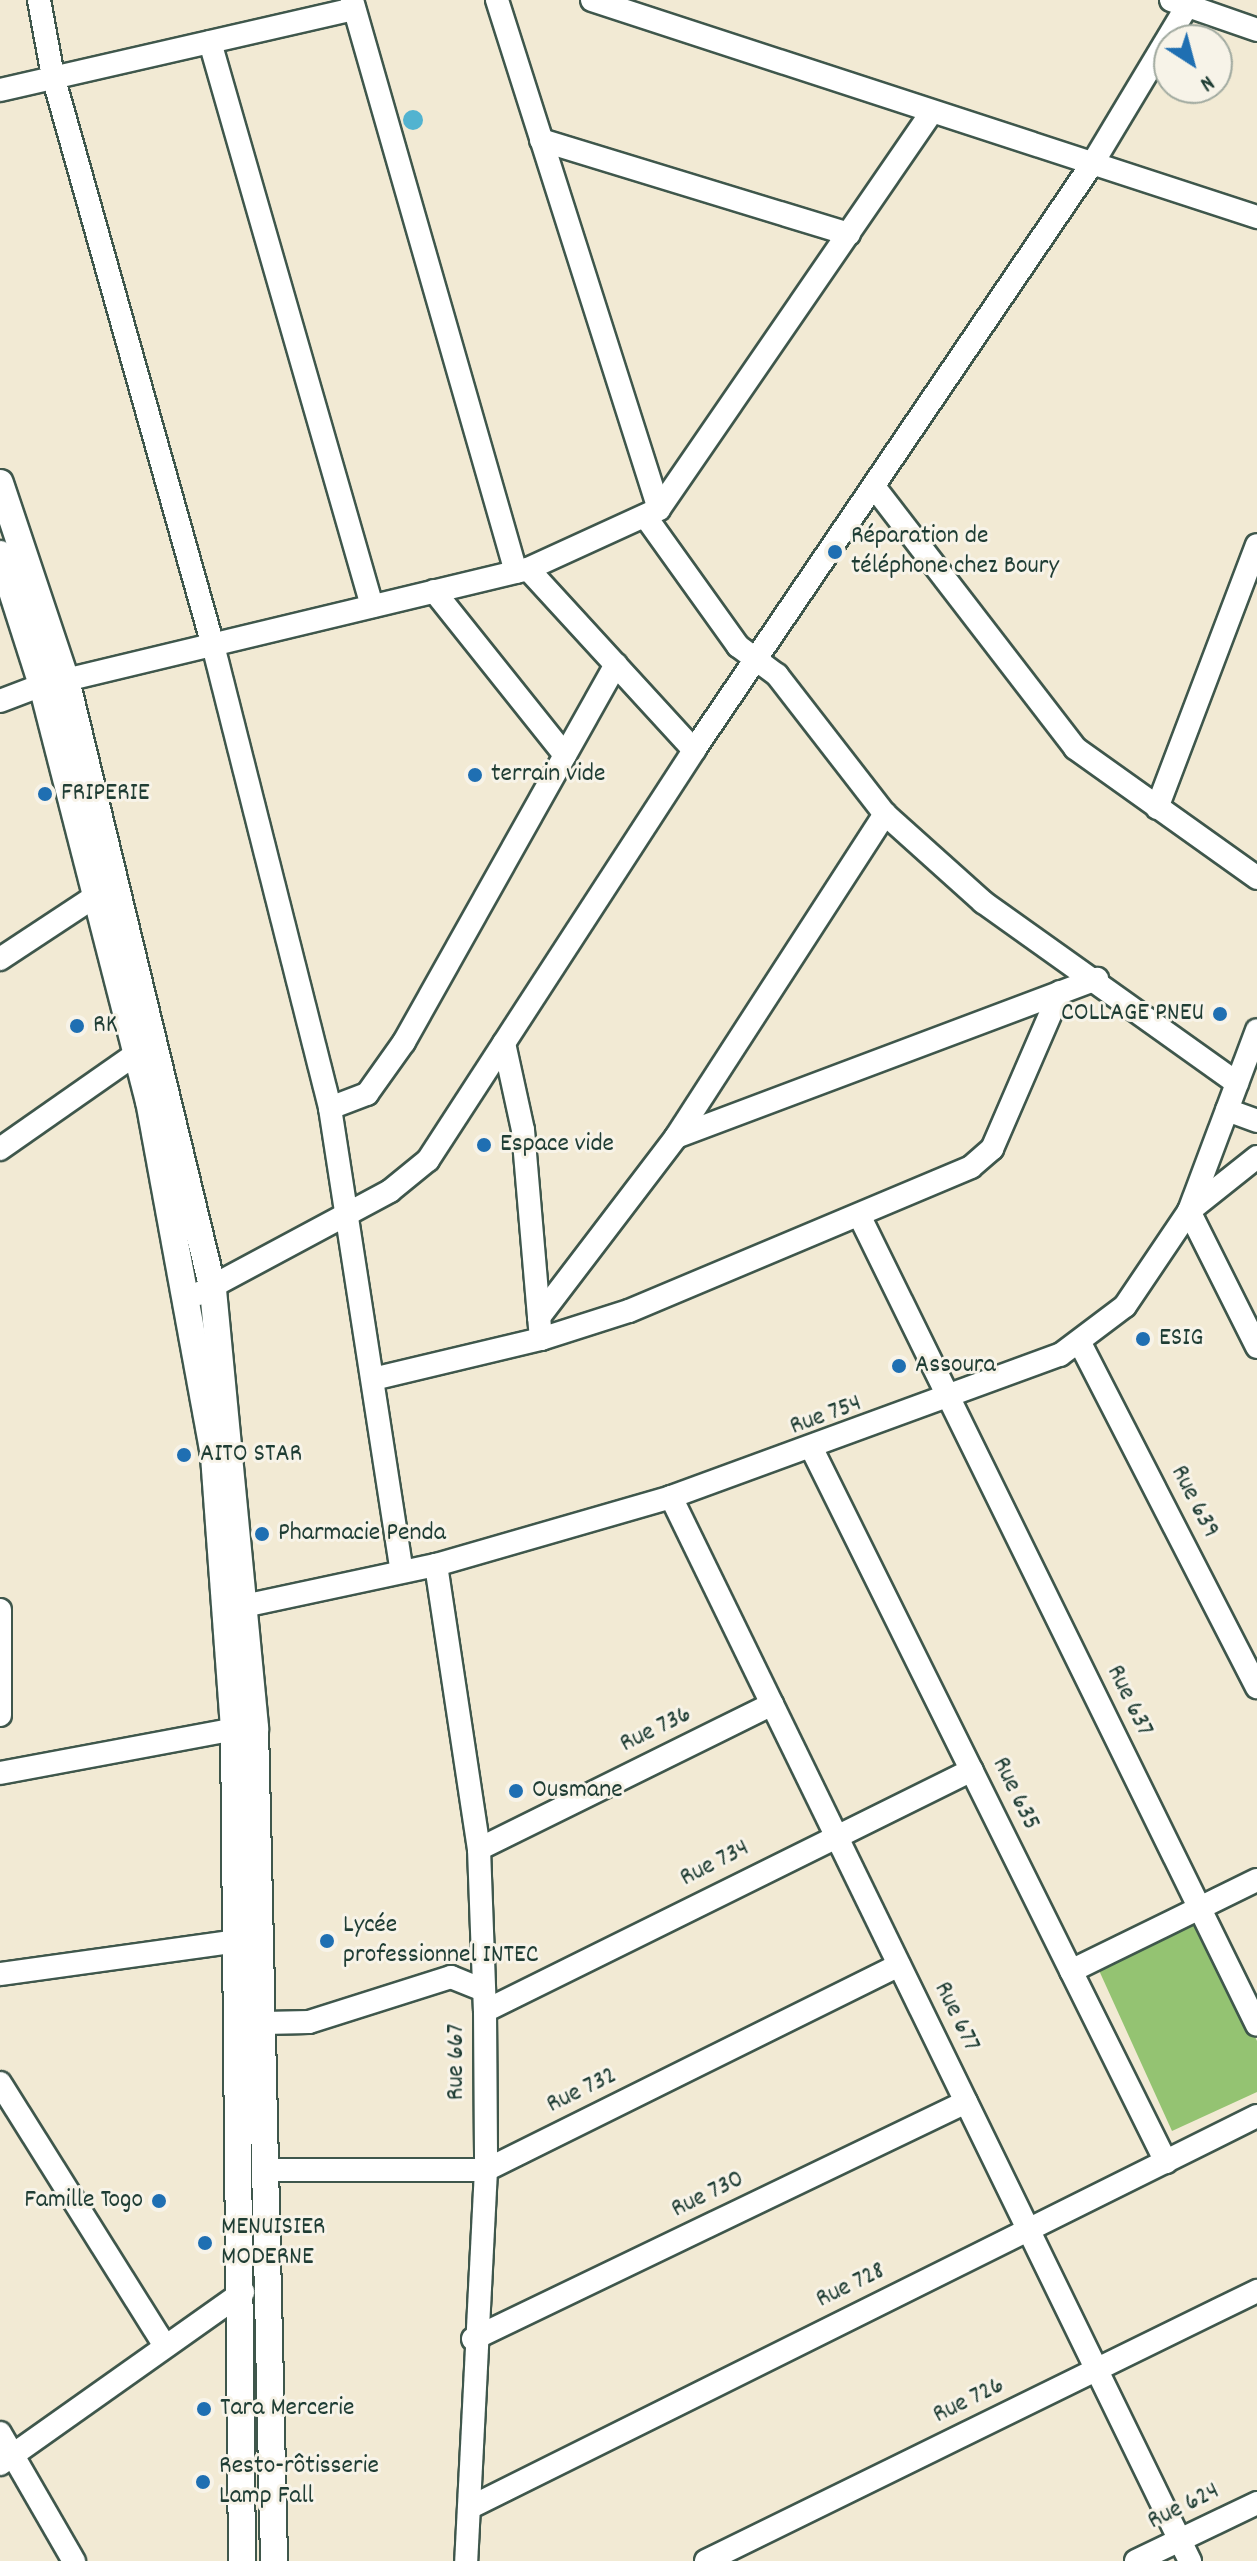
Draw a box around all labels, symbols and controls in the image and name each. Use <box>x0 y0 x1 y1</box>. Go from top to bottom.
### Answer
north arrow <box>1153 24 1233 104</box>
text: N <box>1193 66 1220 98</box>
place label: Réparation de téléphone chez Boury <box>851 521 1059 582</box>
marker: Réparation de téléphone chez Boury <box>826 543 844 561</box>
place label: terrain vide <box>491 759 605 791</box>
marker: terrain vide <box>466 766 484 784</box>
place label: FRIPERIE <box>61 778 149 810</box>
marker: FRIPERIE <box>36 785 54 803</box>
place label: COLLAGE PNEU <box>1061 998 1204 1030</box>
marker: COLLAGE PNEU <box>1211 1005 1229 1023</box>
place label: RK <box>93 1010 118 1042</box>
marker: RK <box>68 1017 86 1035</box>
place label: Espace vide <box>500 1129 614 1161</box>
marker: Espace vide <box>475 1136 493 1154</box>
place label: ESIG <box>1159 1323 1203 1355</box>
marker: ESIG <box>1134 1330 1152 1348</box>
place label: Assoura <box>915 1350 996 1382</box>
marker: Assoura <box>890 1357 908 1375</box>
street label: Rue 754 <box>786 1389 866 1443</box>
place label: AITO STAR <box>200 1439 302 1471</box>
marker: AITO STAR <box>175 1446 193 1464</box>
street label: Rue 639 <box>1163 1460 1225 1544</box>
place label: Pharmacie Penda <box>278 1518 446 1550</box>
marker: Pharmacie Penda <box>253 1525 271 1543</box>
street label: Rue 637 <box>1098 1660 1160 1742</box>
street label: Rue 736 <box>615 1699 697 1761</box>
street label: Rue 635 <box>984 1752 1046 1836</box>
place label: Ousmane <box>532 1775 623 1807</box>
marker: Ousmane <box>507 1782 525 1800</box>
street label: Rue 734 <box>675 1833 755 1895</box>
place label: Lycée professionnel INTEC <box>343 1910 539 1972</box>
marker: Lycée professionnel INTEC <box>318 1932 336 1950</box>
street label: Rue 677 <box>926 1977 986 2057</box>
street label: Rue 667 <box>441 2024 473 2100</box>
street label: Rue 732 <box>542 2061 622 2121</box>
street label: Rue 730 <box>667 2164 749 2226</box>
place label: Famille Togo <box>24 2185 143 2217</box>
marker: Famille Togo <box>150 2192 168 2210</box>
place label: MENUISIER MODERNE <box>221 2212 325 2274</box>
marker: MENUISIER MODERNE <box>196 2234 214 2252</box>
street label: Rue 728 <box>811 2256 891 2316</box>
street label: Rue 726 <box>928 2370 1010 2432</box>
place label: Tara Mercerie <box>220 2393 354 2425</box>
marker: Tara Mercerie <box>195 2400 213 2418</box>
place label: Resto-rôtisserie Lamp Fall <box>219 2451 379 2512</box>
marker: Resto-rôtisserie Lamp Fall <box>194 2473 212 2491</box>
street label: Rue 624 <box>1143 2476 1225 2538</box>

